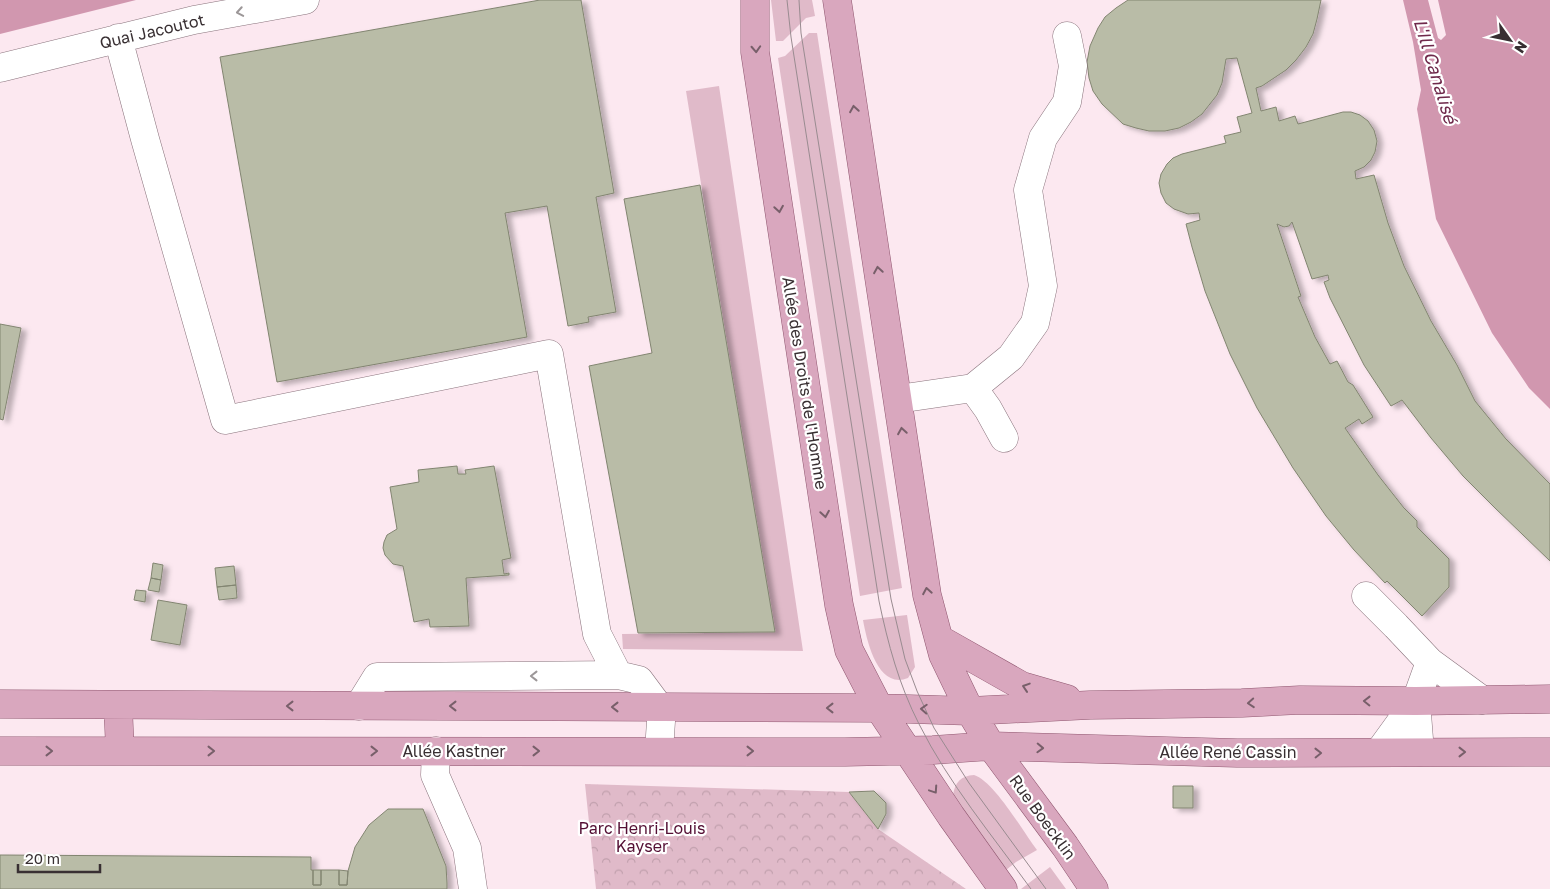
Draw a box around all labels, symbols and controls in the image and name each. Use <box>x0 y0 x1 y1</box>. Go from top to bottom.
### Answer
one-way arrow <box>235 6 244 17</box>
street label: Quai Jacoutot <box>98 9 206 53</box>
north arrow <box>1485 15 1535 65</box>
water label: L'Ill Canalisé <box>1410 16 1463 127</box>
text: N <box>1511 38 1531 56</box>
one-way arrow <box>750 45 761 53</box>
one-way arrow <box>849 105 860 113</box>
one-way arrow <box>773 206 784 214</box>
one-way arrow <box>874 266 884 274</box>
street label: Allée des Droits de l'Homme <box>778 275 832 491</box>
one-way arrow <box>898 426 908 435</box>
one-way arrow <box>820 510 830 518</box>
one-way arrow <box>923 587 933 596</box>
one-way arrow <box>530 671 538 681</box>
one-way arrow <box>1023 683 1031 693</box>
one-way arrow <box>1363 696 1371 706</box>
one-way arrow <box>1247 697 1255 708</box>
one-way arrow <box>286 700 294 711</box>
one-way arrow <box>449 701 456 711</box>
one-way arrow <box>611 702 619 712</box>
one-way arrow <box>826 703 834 713</box>
one-way arrow <box>920 703 928 714</box>
street label: Allée Kastner <box>402 741 506 761</box>
street label: Allée René Cassin <box>1159 742 1297 762</box>
one-way arrow <box>1036 743 1044 753</box>
one-way arrow <box>45 746 53 756</box>
one-way arrow <box>208 746 215 756</box>
one-way arrow <box>370 746 378 756</box>
one-way arrow <box>532 746 540 756</box>
one-way arrow <box>746 746 754 756</box>
one-way arrow <box>1314 747 1322 758</box>
one-way arrow <box>1459 747 1467 757</box>
street label: Rue Boecklin <box>1005 771 1081 863</box>
one-way arrow <box>928 785 937 794</box>
park label: Parc Henri-Louis Kayser <box>578 818 706 856</box>
scale bar <box>18 842 100 874</box>
text: 20 m <box>25 849 60 867</box>

